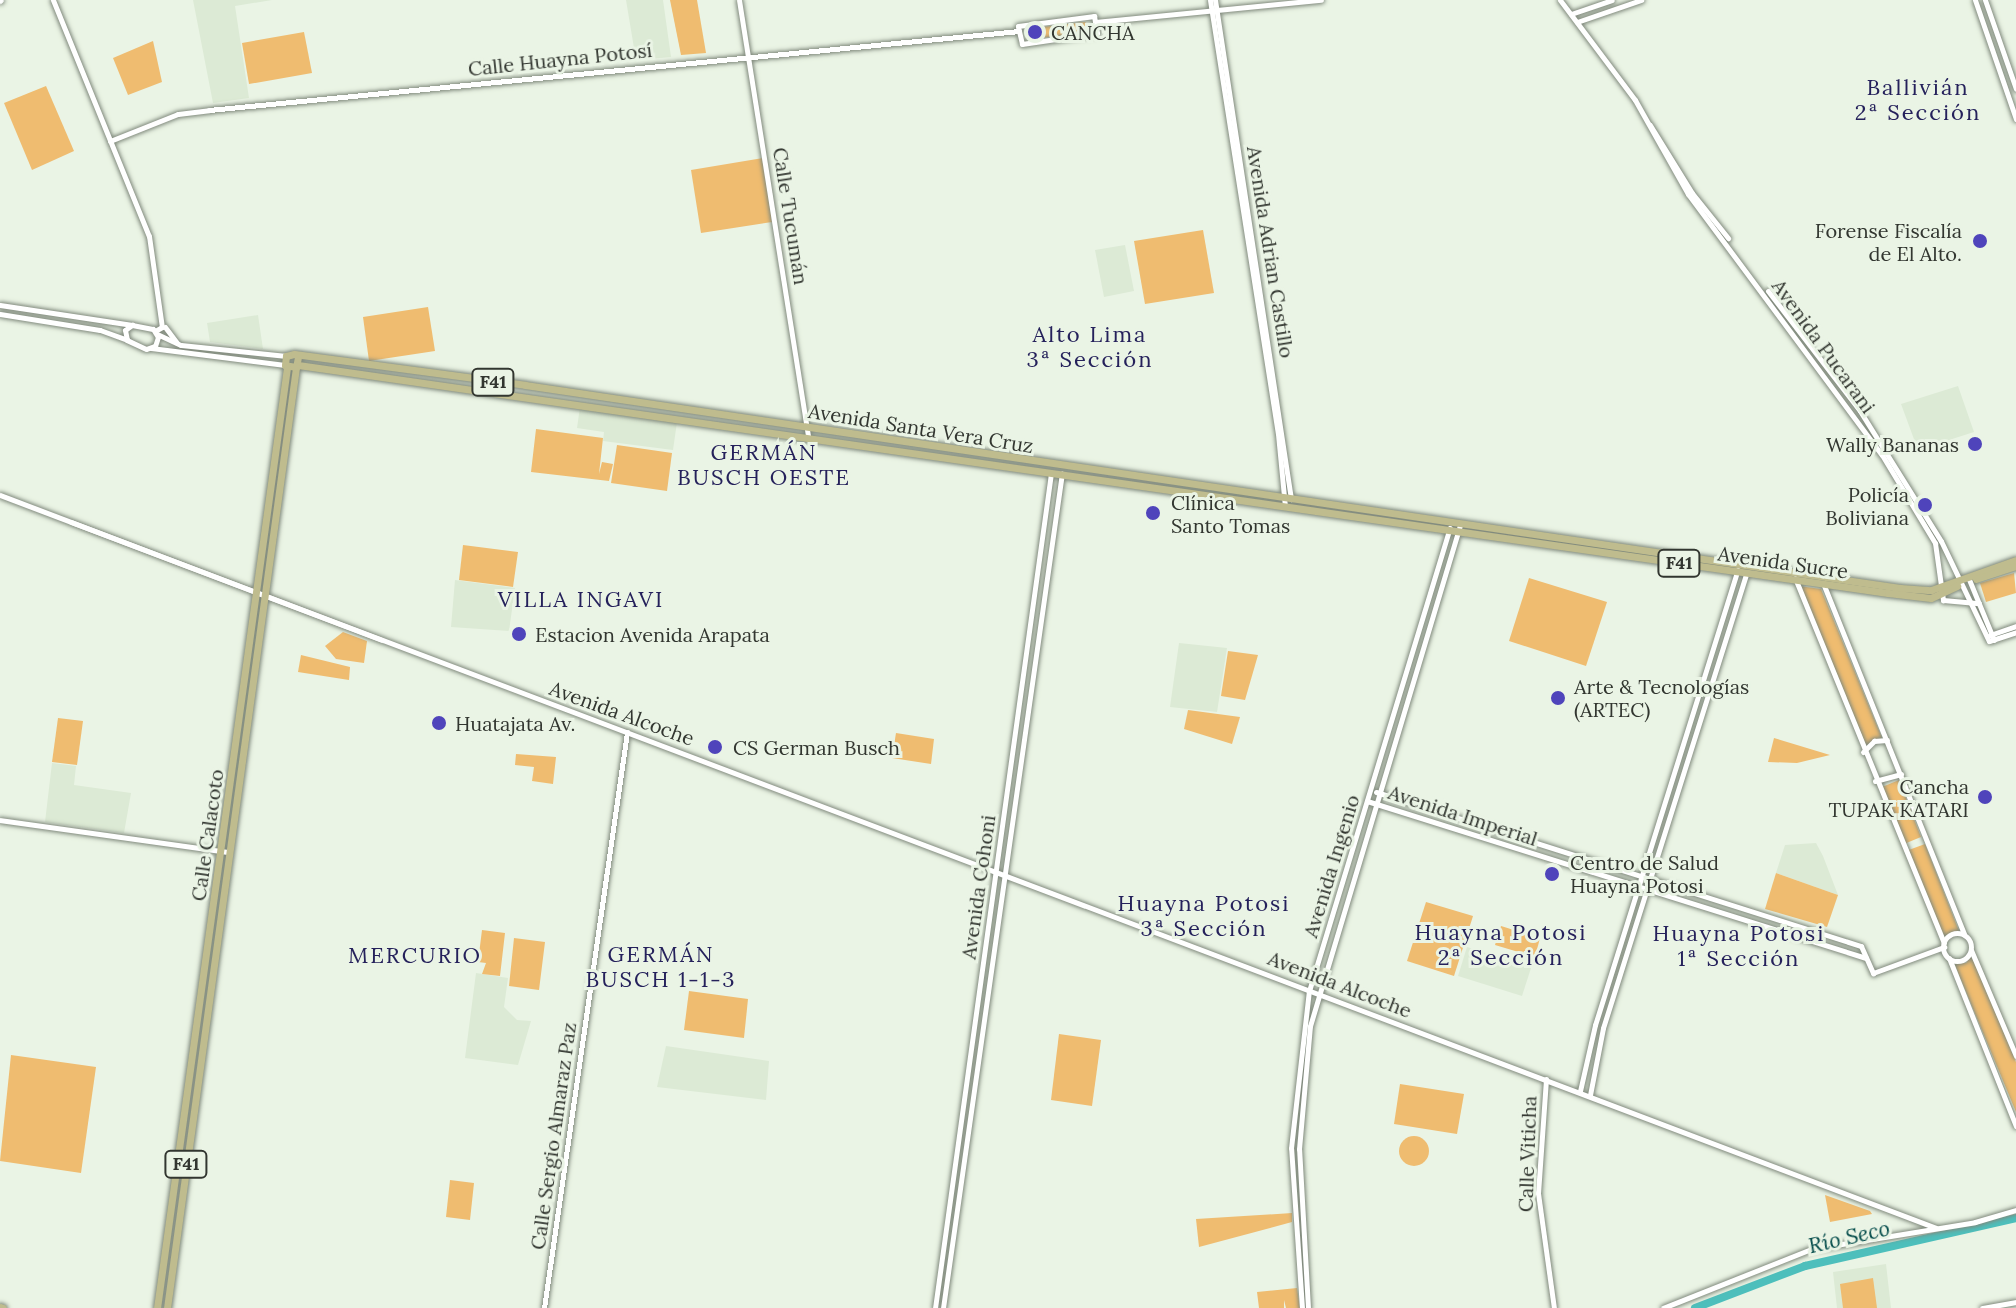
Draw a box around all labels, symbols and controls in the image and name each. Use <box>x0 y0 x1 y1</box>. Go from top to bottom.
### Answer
place label: CANCHA <box>1051 20 1135 44</box>
marker: CANCHA <box>1026 23 1044 41</box>
street label: Calle Huayna Potosí <box>467 37 653 81</box>
district label: Ballivián 2ª Sección <box>1865 74 1971 126</box>
street label: Avenida Adrian Castillo <box>1242 144 1300 360</box>
street label: Calle Tucumán <box>768 146 814 286</box>
place label: Forense Fiscalía de El Alto. <box>1815 218 1962 265</box>
marker: Forense Fiscalía de El Alto. <box>1969 230 1991 252</box>
street label: Avenida Pucarani <box>1767 274 1881 418</box>
district label: Alto Lima 3ª Sección <box>1033 321 1147 372</box>
road number: F41 <box>471 368 515 396</box>
street label: Avenida Santa Vera Cruz <box>807 398 1035 458</box>
place label: Wally Bananas <box>1826 432 1959 456</box>
marker: Wally Bananas <box>1966 435 1984 453</box>
district label: GERMÁN BUSCH OESTE <box>677 439 851 490</box>
place label: Policía Boliviana <box>1825 482 1909 529</box>
place label: Clínica Santo Tomas <box>1171 490 1290 537</box>
marker: Policía Boliviana <box>1916 496 1934 514</box>
marker: Clínica Santo Tomas <box>1142 502 1164 524</box>
street label: Avenida Sucre <box>1716 541 1850 583</box>
road number: F41 <box>1657 549 1701 577</box>
district label: VILLA INGAVI <box>498 587 664 613</box>
place label: Estacion Avenida Arapata <box>535 622 770 646</box>
marker: Estacion Avenida Arapata <box>510 625 528 643</box>
place label: Arte & Tecnologías (ARTEC) <box>1574 674 1749 721</box>
street label: Avenida Alcoche <box>547 676 697 750</box>
marker: Arte & Tecnologías (ARTEC) <box>1549 689 1567 707</box>
place label: Huatajata Av. <box>455 711 575 735</box>
marker: Huatajata Av. <box>430 714 448 732</box>
place label: CS German Busch <box>733 735 900 759</box>
marker: CS German Busch <box>704 736 726 758</box>
street label: Calle Calacoto <box>186 767 228 903</box>
place label: Cancha TUPAK KATARI <box>1828 774 1969 821</box>
street label: Avenida Imperial <box>1385 780 1541 850</box>
marker: Cancha TUPAK KATARI <box>1976 788 1994 806</box>
street label: Avenida Ingenio <box>1298 792 1364 940</box>
street label: Avenida Cohoni <box>956 813 1000 961</box>
place label: Centro de Salud Huayna Potosi <box>1570 850 1719 897</box>
marker: Centro de Salud Huayna Potosi <box>1541 863 1563 885</box>
district label: Huayna Potosi 3ª Sección <box>1118 890 1290 942</box>
district label: Huayna Potosi 2ª Sección <box>1415 919 1587 970</box>
district label: Huayna Potosi 1ª Sección <box>1653 920 1825 972</box>
district label: GERMÁN BUSCH 1-1-3 <box>585 941 737 992</box>
district label: MERCURIO <box>348 943 482 969</box>
street label: Avenida Alcoche <box>1265 946 1415 1022</box>
street label: Calle Sergio Almaraz Paz <box>525 1021 581 1251</box>
street label: Calle Viticha <box>1513 1095 1541 1213</box>
road number: F41 <box>164 1150 208 1178</box>
water label: Río Seco <box>1806 1215 1892 1259</box>

